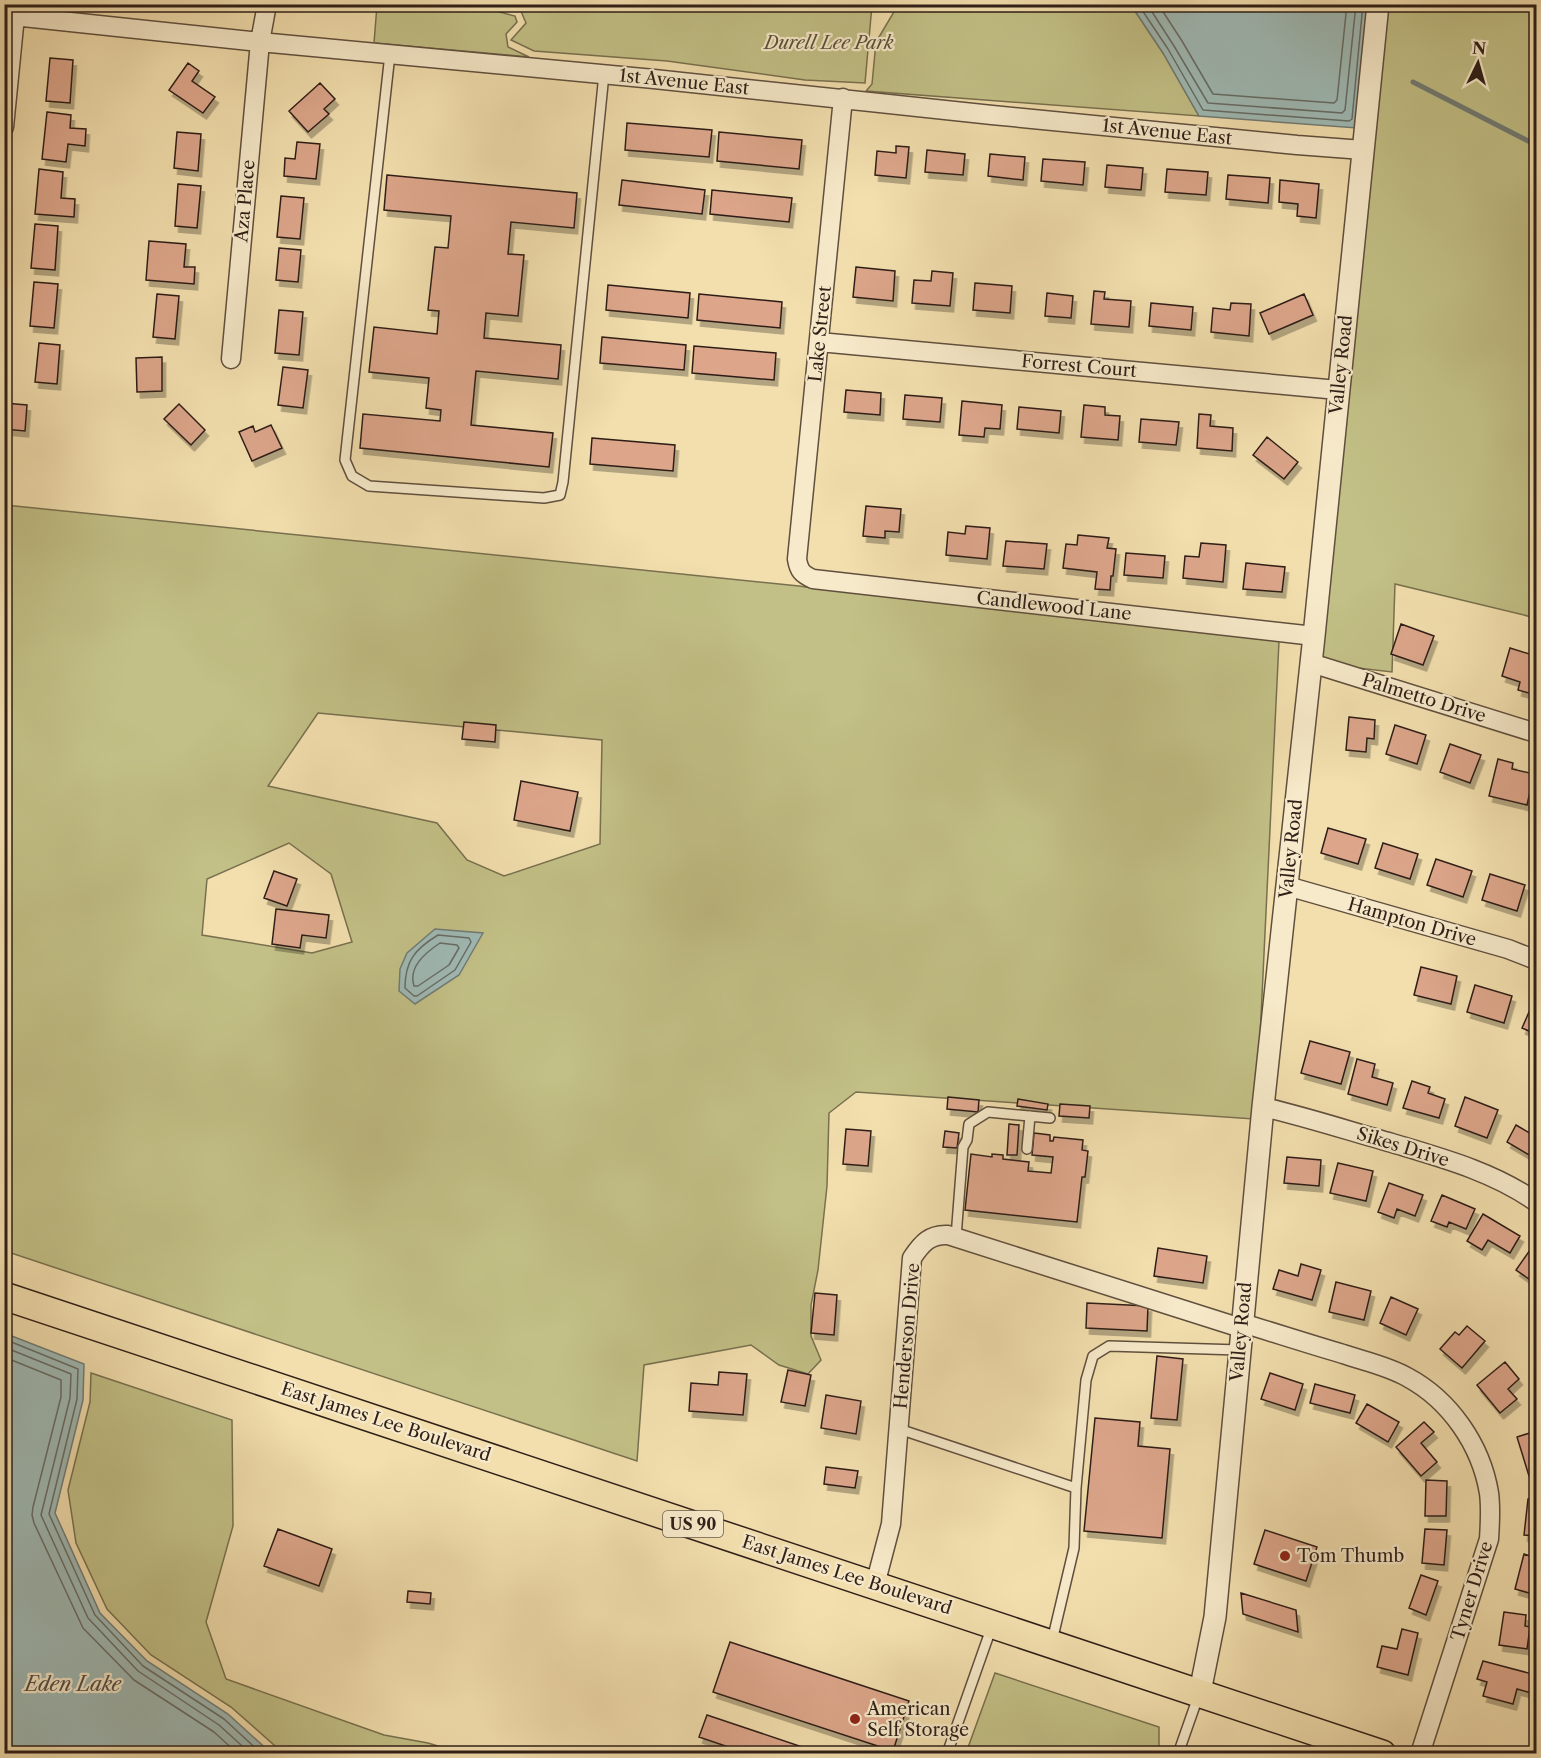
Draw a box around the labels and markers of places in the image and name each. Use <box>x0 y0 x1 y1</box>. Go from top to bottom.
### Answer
place label: Tom Thumb <box>1297 1545 1404 1567</box>
marker: Tom Thumb <box>1278 1549 1292 1563</box>
place label: American Self Storage <box>866 1698 969 1741</box>
marker: American Self Storage <box>848 1712 862 1726</box>

